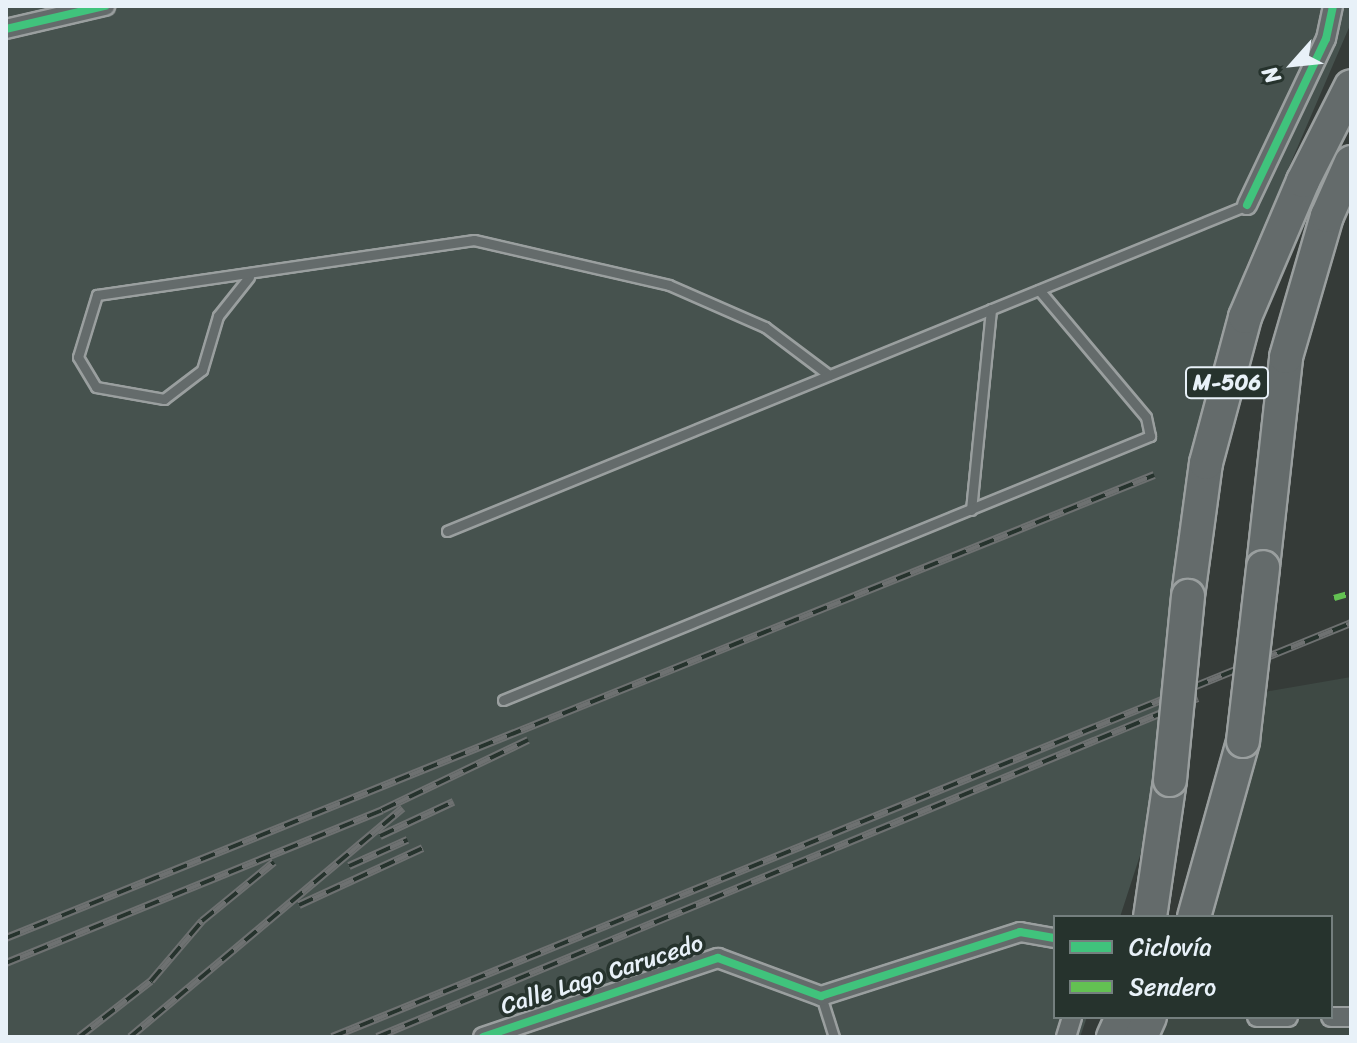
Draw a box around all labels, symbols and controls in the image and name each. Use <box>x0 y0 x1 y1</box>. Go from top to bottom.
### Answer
north arrow <box>1253 24 1333 104</box>
text: N <box>1250 59 1292 91</box>
road number: M-506 <box>1183 365 1271 401</box>
legend <box>1053 915 1333 1019</box>
text: Ciclovía <box>1129 926 1211 968</box>
street label: Calle Lago Carucedo <box>497 929 707 1021</box>
text: Sendero <box>1129 966 1216 1008</box>

